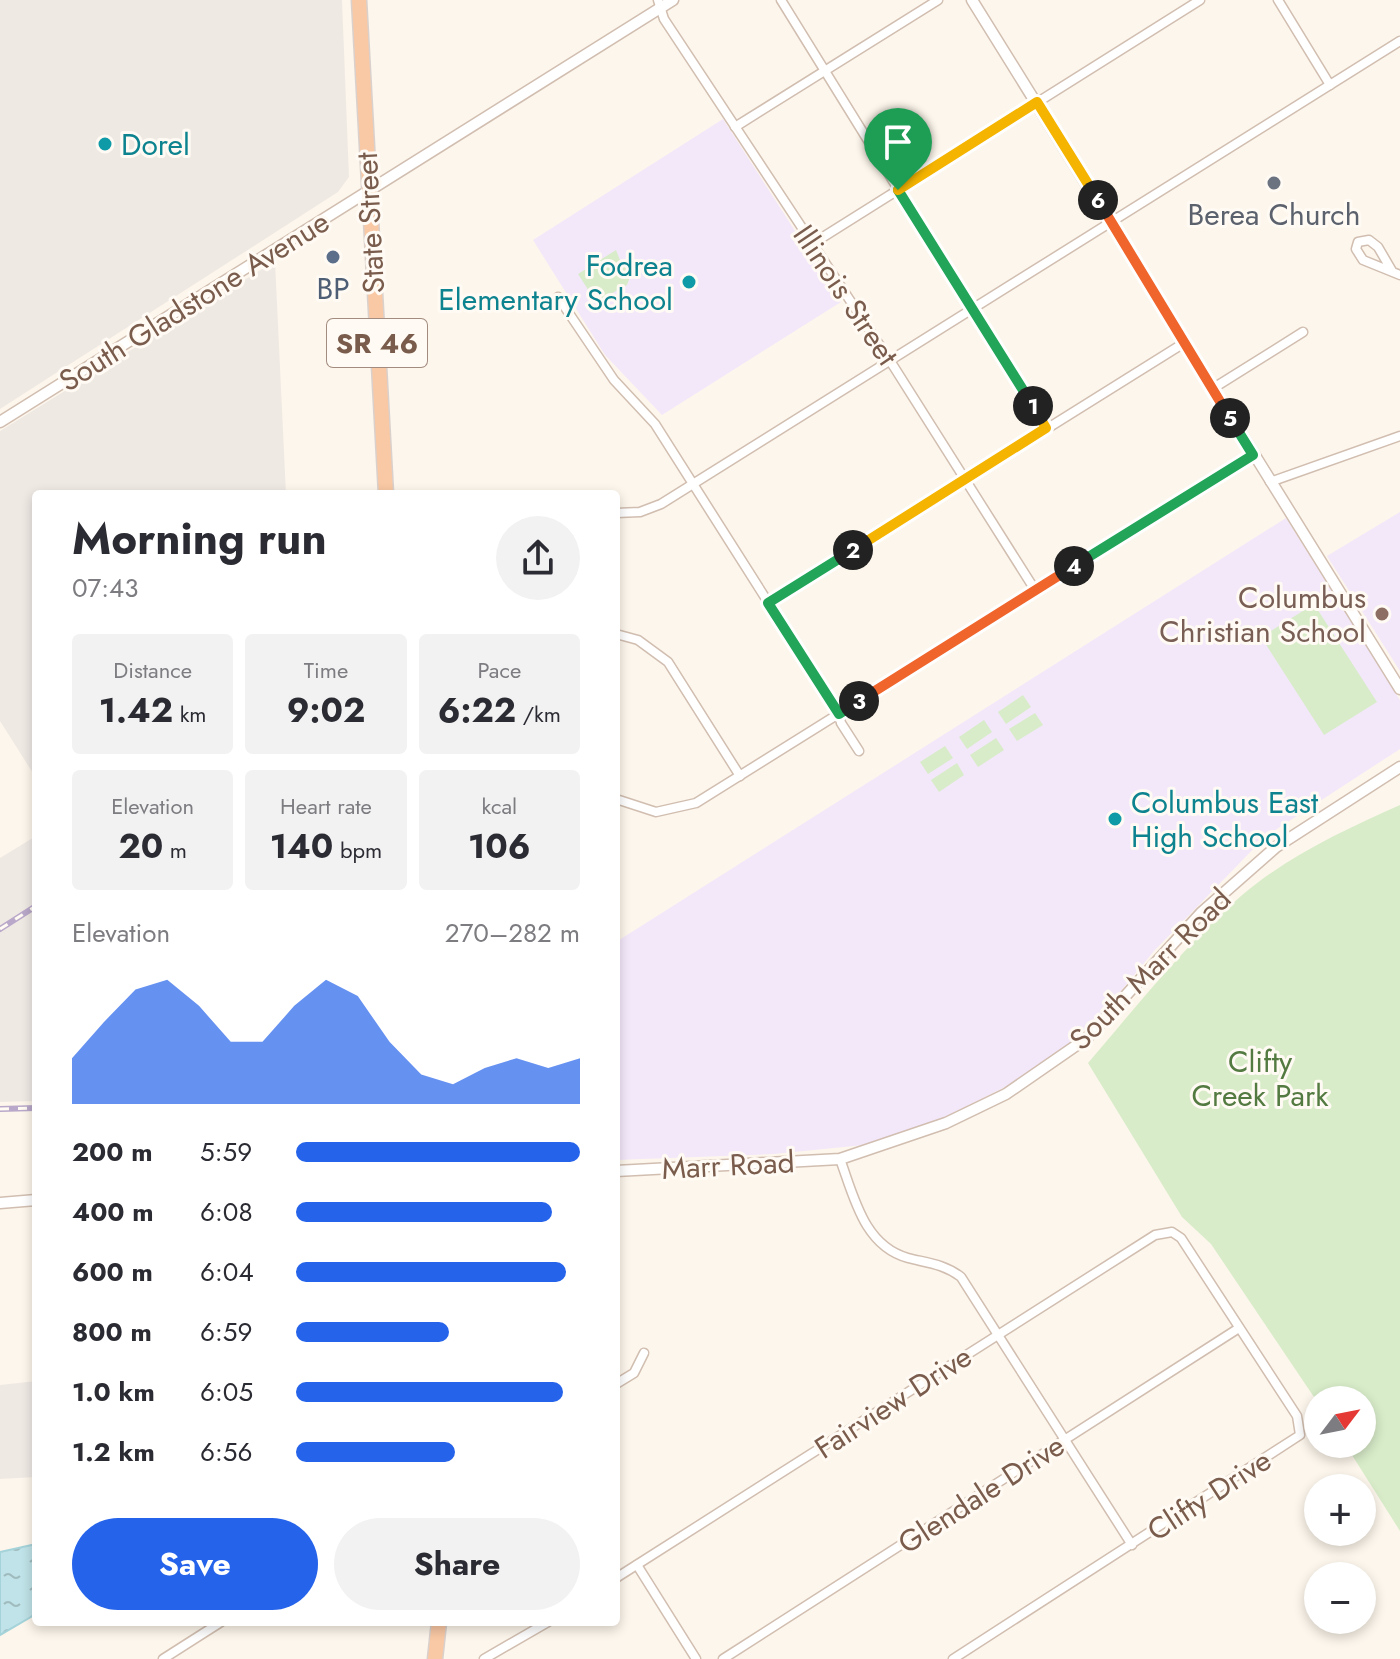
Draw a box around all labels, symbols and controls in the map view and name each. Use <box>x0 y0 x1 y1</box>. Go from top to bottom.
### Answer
pin <box>864 108 932 190</box>
icon: arrive <box>876 120 920 164</box>
place label: Dorel <box>121 123 190 166</box>
marker: Dorel <box>96 135 114 153</box>
street label: State Street <box>345 151 395 295</box>
marker: Berea Church <box>1265 174 1283 192</box>
pin: 6 <box>1078 180 1118 220</box>
text: 6 <box>1091 184 1105 216</box>
place label: Berea Church <box>1188 193 1360 236</box>
street label: South Gladstone Avenue <box>51 200 337 402</box>
street label: Illinois Street <box>783 216 909 375</box>
place label: Fodrea Elementary School <box>438 244 673 321</box>
marker: BP <box>324 248 342 266</box>
place label: BP <box>316 267 350 310</box>
marker: Fodrea Elementary School <box>680 273 698 291</box>
road number: SR 46 <box>327 319 427 367</box>
pin: 1 <box>1013 386 1053 426</box>
text: 1 <box>1027 390 1039 422</box>
pin: 5 <box>1210 398 1250 438</box>
text: 5 <box>1223 402 1237 434</box>
text: Morning run <box>72 507 327 571</box>
button: share <box>496 516 580 600</box>
pin: 2 <box>833 530 873 570</box>
text: 2 <box>846 534 860 566</box>
pin: 4 <box>1054 546 1094 586</box>
text: 4 <box>1066 550 1082 582</box>
text: 07:43 <box>72 569 138 607</box>
place label: Columbus Christian School <box>1159 576 1366 653</box>
marker: Columbus Christian School <box>1373 605 1391 623</box>
text: Distance <box>113 654 192 686</box>
text: Time <box>304 654 348 686</box>
text: Pace <box>477 654 521 686</box>
pin: 3 <box>839 681 879 721</box>
text: 3 <box>852 685 866 717</box>
text: 1.42 <box>99 686 173 735</box>
text: 9:02 <box>287 686 365 735</box>
text: 6:22 <box>438 686 516 735</box>
text: km <box>173 698 207 730</box>
text: /km <box>516 698 561 730</box>
place label: Columbus East High School <box>1131 781 1319 858</box>
text: Elevation <box>111 790 194 822</box>
text: Heart rate <box>280 790 372 822</box>
text: kcal <box>482 790 517 822</box>
marker: Columbus East High School <box>1106 810 1124 828</box>
text: 20 <box>118 822 163 871</box>
text: 140 <box>270 822 333 871</box>
text: 106 <box>468 822 531 871</box>
text: m <box>163 834 187 866</box>
text: bpm <box>333 834 382 866</box>
street label: South Marr Road <box>1059 878 1241 1060</box>
text: Elevation <box>72 914 170 952</box>
text: 270–282 m <box>445 914 580 952</box>
park label: Clifty Creek Park <box>1192 1040 1329 1117</box>
text: 200 m <box>72 1133 153 1171</box>
text: 5:59 <box>200 1133 252 1171</box>
street label: Marr Road <box>660 1140 796 1190</box>
text: 400 m <box>72 1193 154 1231</box>
text: 6:08 <box>200 1193 253 1231</box>
text: 600 m <box>72 1253 153 1291</box>
text: 6:04 <box>200 1253 254 1291</box>
text: 800 m <box>72 1313 152 1351</box>
text: 6:59 <box>200 1313 252 1351</box>
street label: Fairview Drive <box>806 1335 980 1469</box>
text: 1.0 km <box>72 1373 155 1411</box>
text: 6:05 <box>200 1373 253 1411</box>
north arrow <box>1304 1386 1376 1458</box>
map controls <box>1304 1386 1376 1634</box>
street label: Glendale Drive <box>889 1424 1073 1564</box>
text: 1.2 km <box>72 1433 155 1471</box>
text: 6:56 <box>200 1433 252 1471</box>
street label: Clifty Drive <box>1139 1439 1279 1551</box>
button: + <box>1304 1474 1376 1546</box>
button: Save <box>72 1518 318 1610</box>
button: Share <box>334 1518 580 1610</box>
button: − <box>1304 1562 1376 1634</box>

